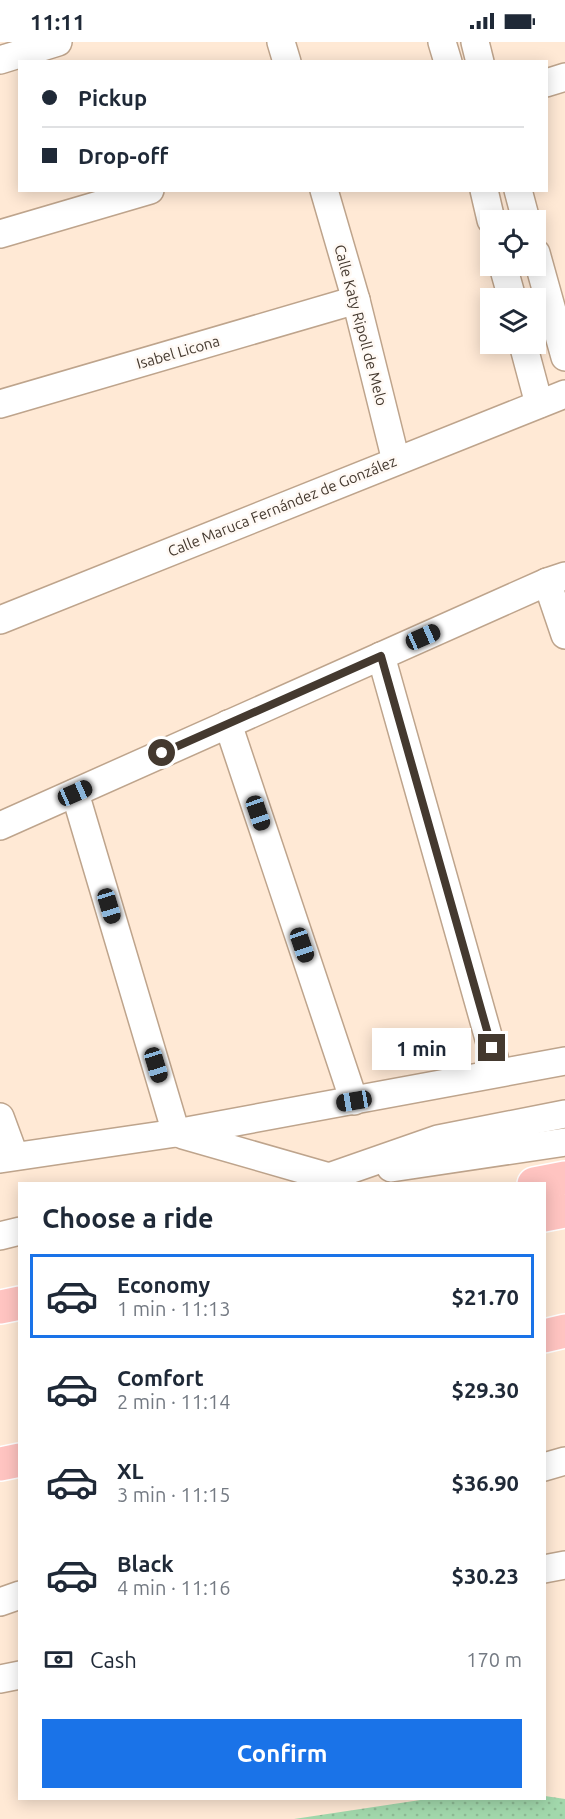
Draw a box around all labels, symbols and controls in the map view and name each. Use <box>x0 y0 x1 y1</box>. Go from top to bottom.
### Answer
text: 11:11 <box>30 9 85 34</box>
text: Pickup <box>78 85 147 110</box>
text: Drop-off <box>78 143 168 168</box>
map controls <box>480 210 546 354</box>
button: locate <box>480 210 546 276</box>
street label: Calle Katy Ripoll de Melo <box>331 242 391 408</box>
button: layers <box>480 288 546 354</box>
street label: Isabel Licona <box>134 332 222 372</box>
street label: Calle Maruca Fernández de González <box>165 452 399 560</box>
car <box>403 621 443 653</box>
route start <box>148 739 175 766</box>
car <box>55 777 95 809</box>
car <box>244 793 272 833</box>
car <box>95 886 123 926</box>
car <box>288 925 316 965</box>
callout: 1 min <box>372 1027 471 1069</box>
route end <box>478 1034 505 1061</box>
text: 1 min <box>396 1037 447 1060</box>
car <box>142 1045 170 1085</box>
car <box>335 1089 373 1113</box>
text: Choose a ride <box>42 1203 214 1233</box>
icon: car <box>45 1269 99 1323</box>
text: Economy <box>117 1272 210 1297</box>
text: $21.70 <box>452 1284 519 1309</box>
text: 1 min · 11:13 <box>117 1297 231 1320</box>
icon: car <box>45 1362 99 1416</box>
text: Comfort <box>117 1365 204 1390</box>
text: $29.30 <box>452 1377 519 1402</box>
text: 2 min · 11:14 <box>117 1390 231 1413</box>
icon: car <box>45 1455 99 1509</box>
text: XL <box>117 1458 144 1483</box>
text: $36.90 <box>452 1470 519 1495</box>
text: 3 min · 11:15 <box>117 1483 231 1506</box>
icon: car <box>45 1548 99 1602</box>
text: Black <box>117 1551 174 1576</box>
text: $30.23 <box>452 1563 519 1588</box>
text: 4 min · 11:16 <box>117 1576 231 1599</box>
icon: cash <box>42 1643 75 1676</box>
text: Cash <box>90 1647 137 1672</box>
text: 170 m <box>466 1648 522 1671</box>
button: Confirm <box>42 1719 522 1788</box>

